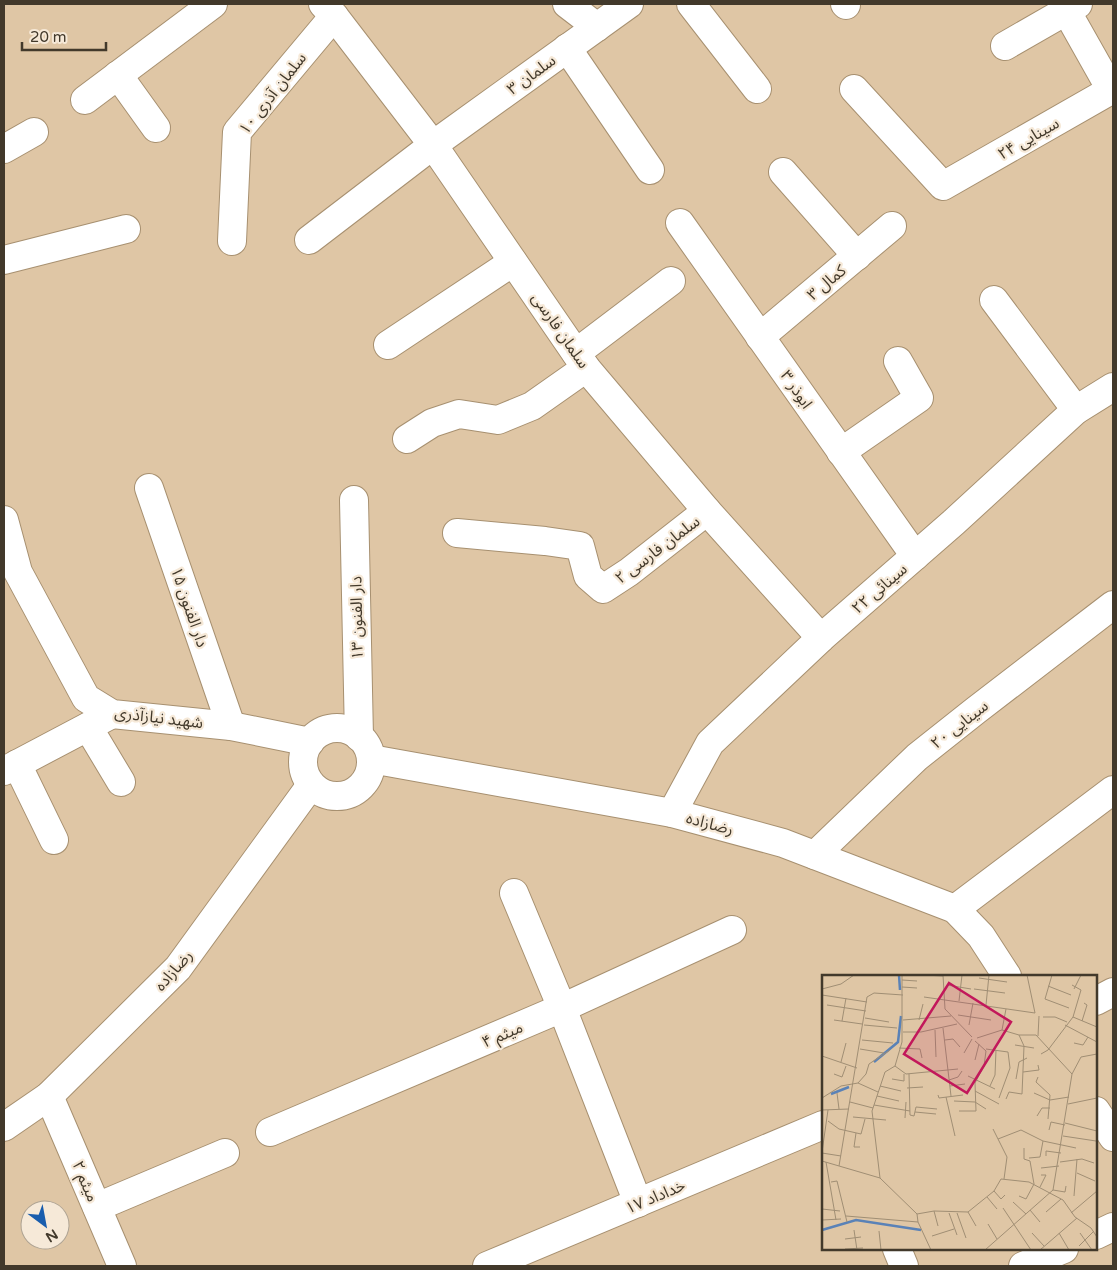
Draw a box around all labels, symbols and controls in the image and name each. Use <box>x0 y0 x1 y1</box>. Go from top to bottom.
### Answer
scale bar <box>22 20 106 52</box>
text: 20 m <box>30 28 67 46</box>
street label: سلمان آذری ۱۰ <box>235 49 311 138</box>
street label: سلمان ۳ <box>503 50 560 99</box>
street label: سینایی ۲۴ <box>994 113 1063 164</box>
street label: کمال ۳ <box>803 260 851 305</box>
street label: سلمان فارسی <box>527 289 594 372</box>
street label: ابوذر ۳ <box>776 366 817 413</box>
street label: سلمان فارسی ۲ <box>611 511 704 588</box>
street label: سینائی ۲۲ <box>848 559 912 618</box>
street label: دار الفنون ۱۵ <box>166 564 212 650</box>
street label: دار الفنون ۱۳ <box>346 576 368 660</box>
street label: سینایی ۲۰ <box>927 696 992 754</box>
street label: شهید نیازآذری <box>113 703 204 733</box>
street label: رضازاده <box>684 808 735 840</box>
street label: رضازاده <box>150 946 197 995</box>
inset map <box>822 975 1097 1250</box>
street label: میثم ۴ <box>479 1017 527 1054</box>
street label: میثم ۲ <box>66 1158 103 1206</box>
street label: خداداد ۱۷ <box>622 1175 688 1218</box>
north arrow <box>20 1200 70 1250</box>
text: N <box>42 1225 61 1246</box>

